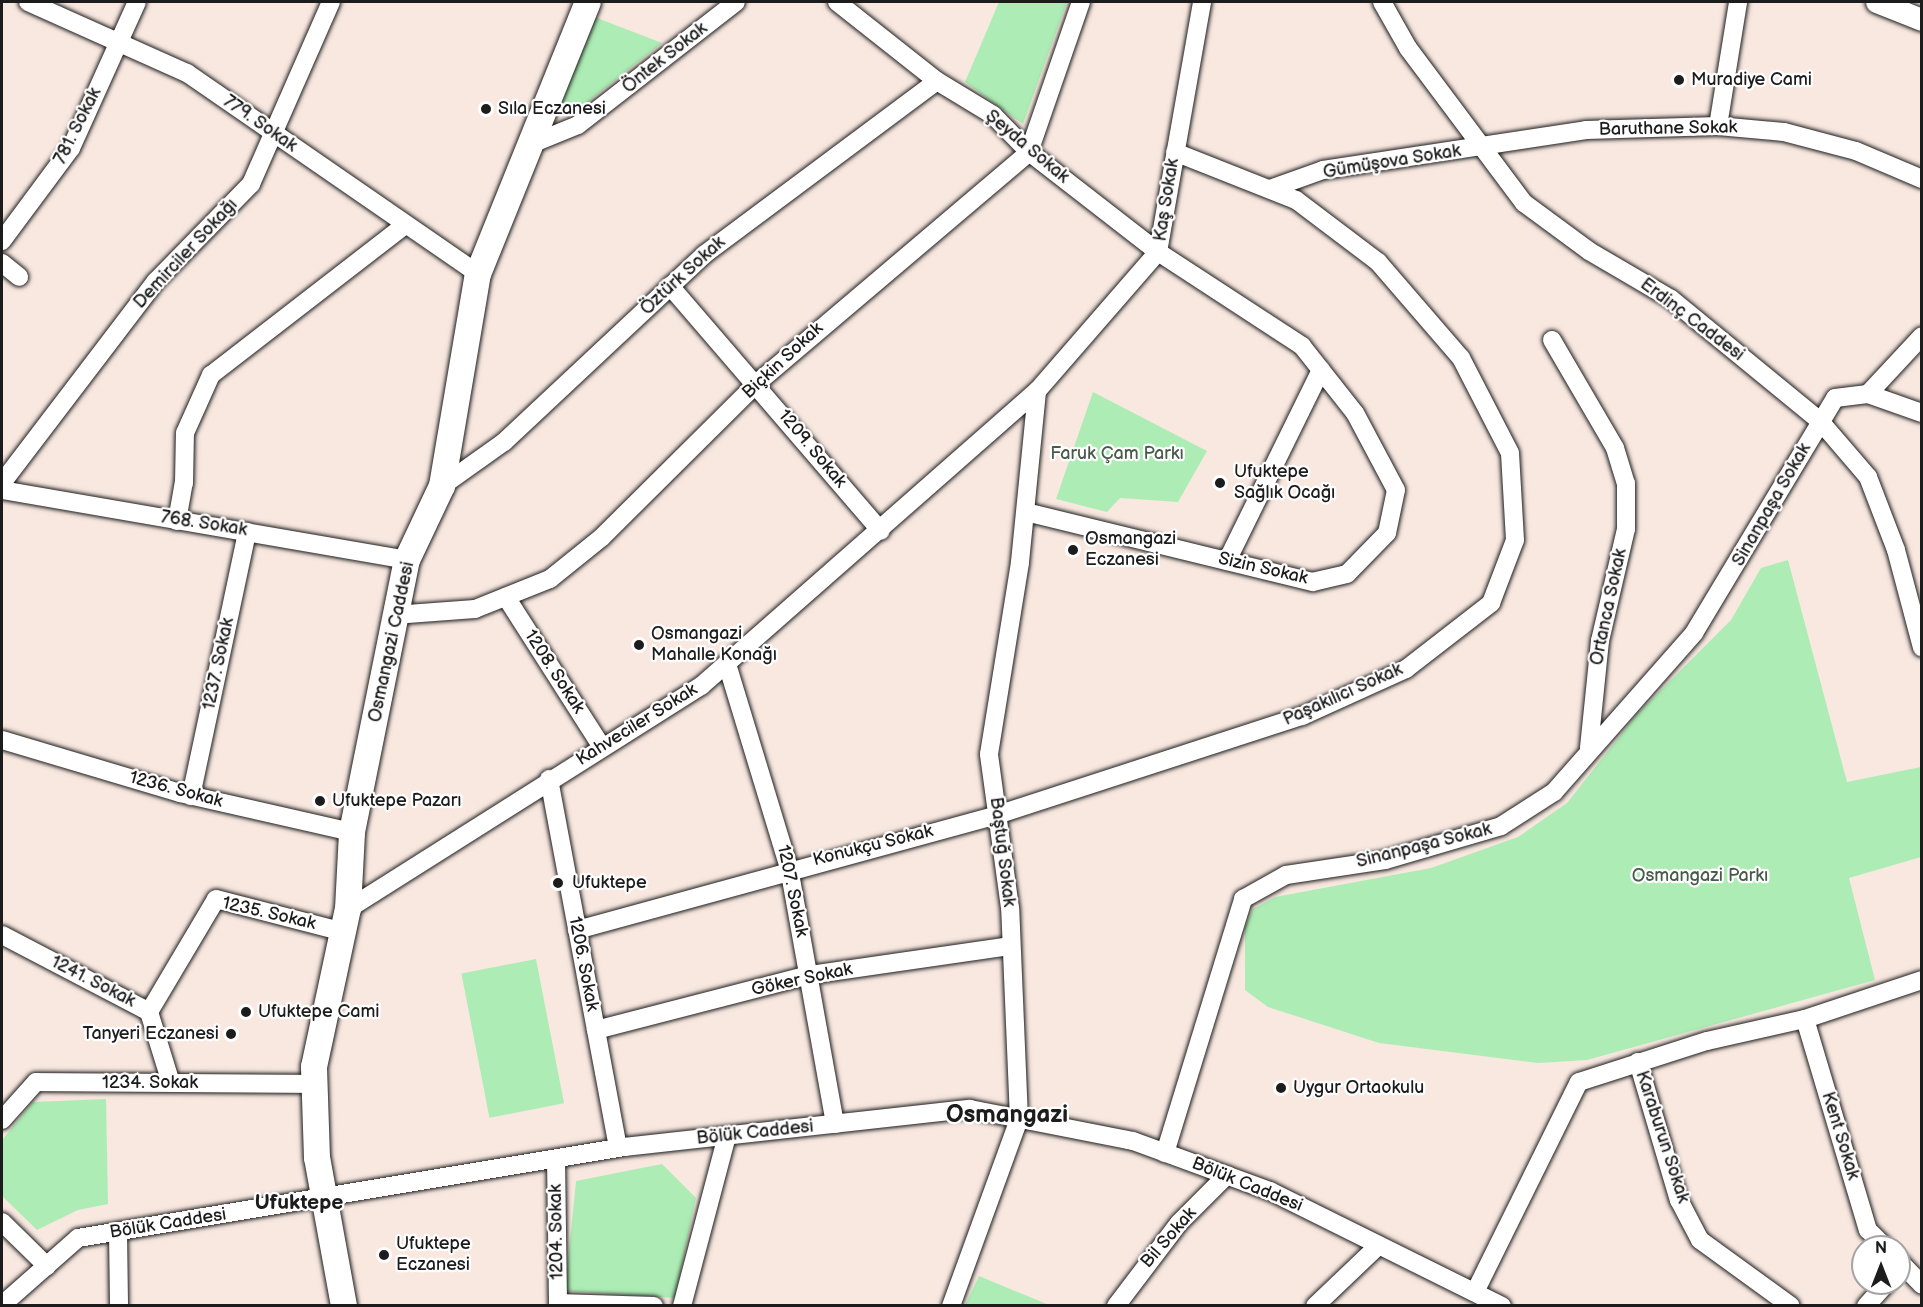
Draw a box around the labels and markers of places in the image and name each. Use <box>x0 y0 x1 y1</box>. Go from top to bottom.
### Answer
place label: Muradiye Cami <box>1691 69 1812 91</box>
marker: Muradiye Cami <box>1672 73 1686 87</box>
place label: Sıla Eczanesi <box>498 98 606 120</box>
marker: Sıla Eczanesi <box>479 102 493 116</box>
place label: Ufuktepe Sağlık Ocağı <box>1234 462 1335 504</box>
marker: Ufuktepe Sağlık Ocağı <box>1211 474 1229 492</box>
place label: Osmangazi Eczanesi <box>1085 529 1176 572</box>
marker: Osmangazi Eczanesi <box>1066 543 1080 557</box>
place label: Osmangazi Mahalle Konağı <box>651 624 777 666</box>
marker: Osmangazi Mahalle Konağı <box>632 638 646 652</box>
place label: Ufuktepe Pazarı <box>332 790 462 812</box>
marker: Ufuktepe Pazarı <box>313 794 327 808</box>
place label: Ufuktepe <box>572 872 647 894</box>
marker: Ufuktepe <box>549 874 567 892</box>
place label: Ufuktepe Cami <box>258 1001 380 1023</box>
marker: Ufuktepe Cami <box>239 1005 253 1019</box>
place label: Tanyeri Eczanesi <box>82 1023 219 1045</box>
marker: Tanyeri Eczanesi <box>224 1027 238 1041</box>
place label: Uygur Ortaokulu <box>1293 1077 1424 1099</box>
marker: Uygur Ortaokulu <box>1274 1081 1288 1095</box>
place label: Ufuktepe Eczanesi <box>396 1234 471 1276</box>
marker: Ufuktepe Eczanesi <box>377 1248 391 1262</box>

